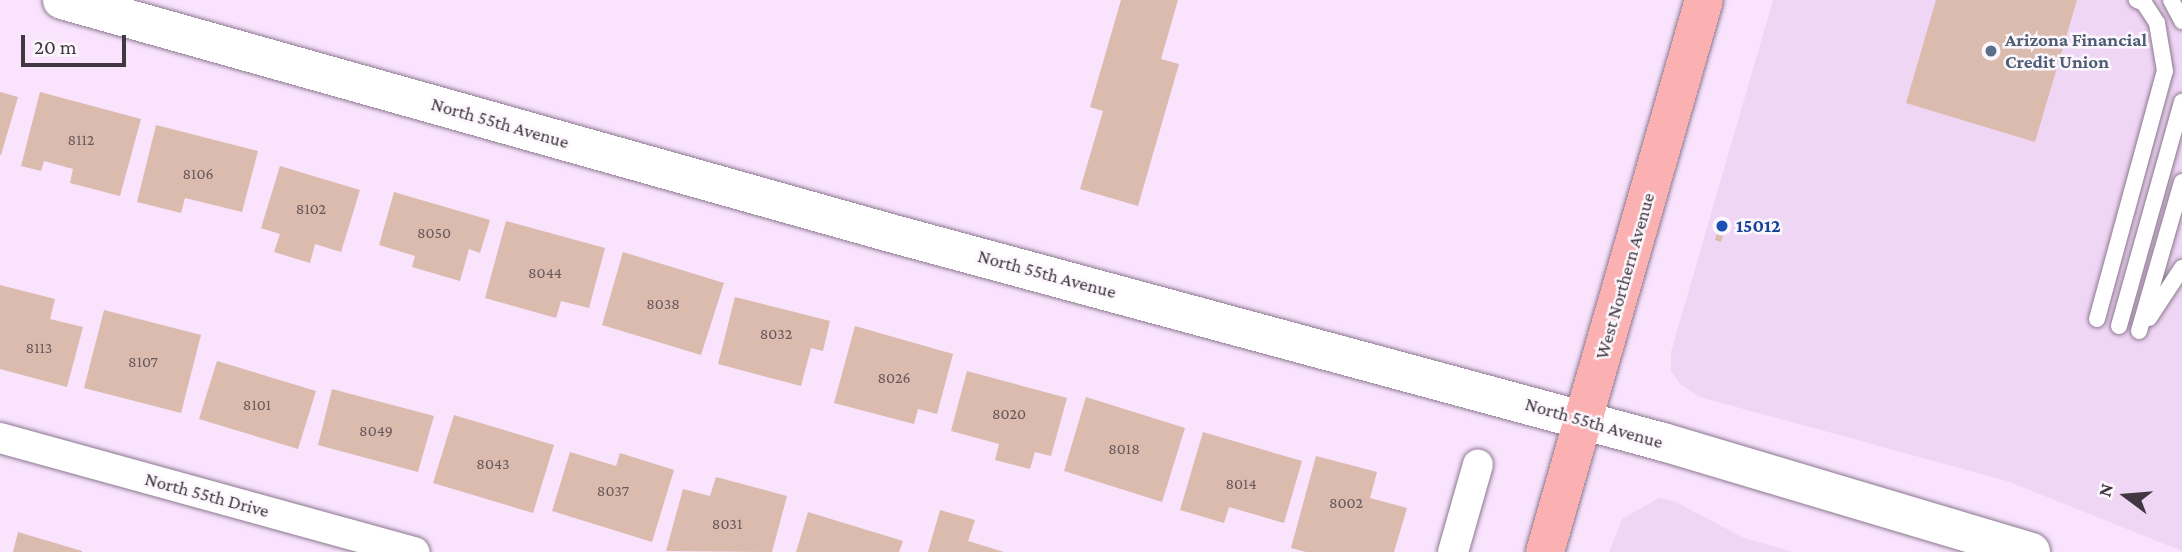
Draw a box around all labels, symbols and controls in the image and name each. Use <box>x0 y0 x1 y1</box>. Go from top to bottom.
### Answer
scale bar <box>24 21 130 65</box>
place label: Arizona Financial Credit Union <box>2005 29 2147 73</box>
text: 20 m <box>34 35 77 59</box>
marker: Arizona Financial Credit Union <box>1983 43 1999 59</box>
street label: North 55th Avenue <box>428 92 572 154</box>
house number: 8112 <box>68 130 94 150</box>
house number: 8106 <box>182 164 214 184</box>
street label: West Northern Avenue <box>1590 190 1660 362</box>
house number: 8102 <box>296 199 326 219</box>
place label: 15012 <box>1736 215 1781 237</box>
marker: 15012 <box>1714 218 1730 234</box>
house number: 8050 <box>417 223 451 243</box>
street label: North 55th Avenue <box>975 245 1119 303</box>
house number: 8044 <box>528 263 562 283</box>
house number: 8038 <box>646 294 680 314</box>
house number: 8032 <box>760 324 792 344</box>
house number: 8113 <box>26 338 52 358</box>
house number: 8107 <box>128 352 158 372</box>
house number: 8026 <box>877 368 911 388</box>
street label: North 55th Avenue <box>1522 392 1666 454</box>
house number: 8101 <box>243 395 271 415</box>
house number: 8020 <box>992 404 1026 424</box>
house number: 8049 <box>359 421 393 441</box>
house number: 8018 <box>1108 439 1140 459</box>
house number: 8043 <box>476 454 510 474</box>
north arrow <box>2091 461 2161 531</box>
street label: North 55th Drive <box>142 467 272 523</box>
house number: 8014 <box>1225 474 1257 494</box>
house number: 8037 <box>597 481 629 501</box>
text: N <box>2093 481 2117 499</box>
house number: 8002 <box>1329 493 1363 513</box>
house number: 8031 <box>712 514 742 534</box>

